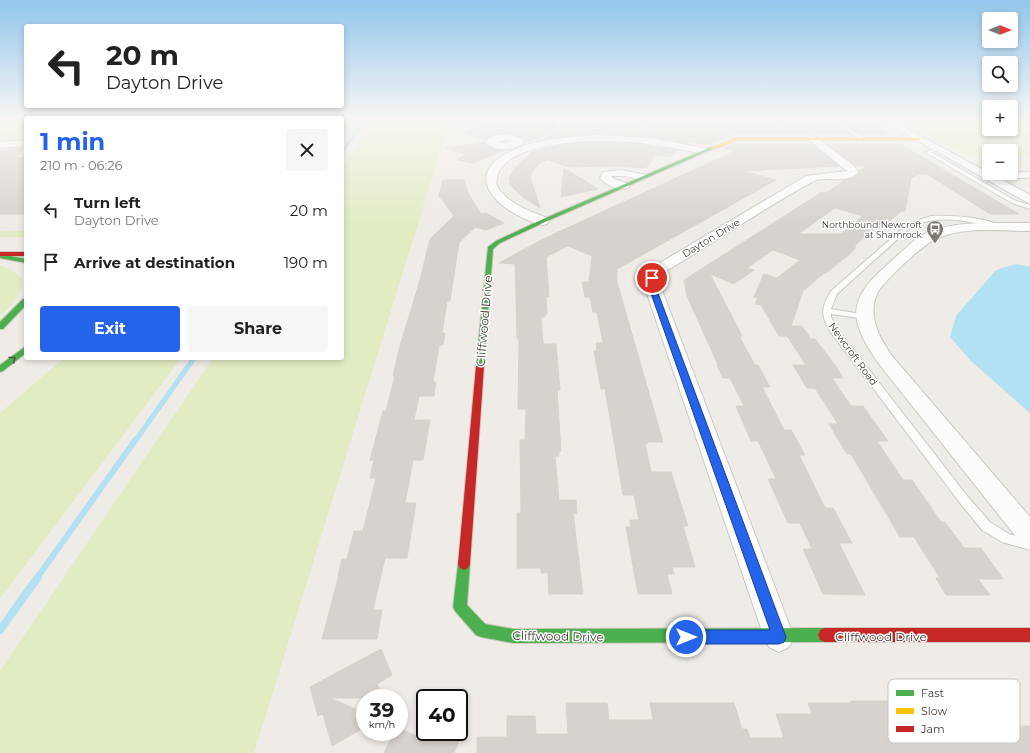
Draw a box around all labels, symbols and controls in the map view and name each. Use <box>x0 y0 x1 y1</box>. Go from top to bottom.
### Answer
north arrow <box>982 12 1018 48</box>
map controls <box>982 12 1018 180</box>
text: 20 m <box>106 38 179 72</box>
icon: left <box>40 40 92 92</box>
button: search <box>982 56 1018 92</box>
text: Dayton Drive <box>106 72 223 94</box>
button: + <box>982 100 1018 136</box>
text: 1 min <box>40 127 105 156</box>
button: close <box>286 129 328 171</box>
button: − <box>982 144 1018 180</box>
text: 210 m · 06:26 <box>40 157 123 173</box>
text: Turn left <box>74 193 141 212</box>
icon: left <box>40 199 62 221</box>
text: 20 m <box>290 201 328 220</box>
text: Dayton Drive <box>74 212 159 228</box>
street label: Dayton Drive <box>680 216 742 260</box>
place label: Northbound Newcroft at Shamrock <box>822 219 923 240</box>
bus stop icon: Northbound Newcroft at Shamrock <box>925 219 945 244</box>
icon: arrive <box>40 251 62 273</box>
text: Arrive at destination <box>74 253 235 272</box>
text: 190 m <box>284 253 328 272</box>
pin <box>635 261 669 295</box>
icon: arrive <box>641 267 663 289</box>
street label: Cliffwood Drive <box>473 275 495 367</box>
button: Exit <box>40 306 180 352</box>
button: Share <box>188 306 328 352</box>
street label: Newcroft Road <box>826 320 880 388</box>
one-way arrow <box>8 357 16 364</box>
position arrow <box>665 616 707 658</box>
street label: Cliffwood Drive <box>512 628 604 644</box>
street label: Cliffwood Drive <box>835 629 927 644</box>
legend <box>888 679 1020 743</box>
text: Fast <box>921 686 945 700</box>
speed limit sign: 40 <box>416 689 468 741</box>
text: 39 <box>370 698 394 722</box>
text: Slow <box>921 704 947 718</box>
text: km/h <box>369 718 395 731</box>
text: Jam <box>920 722 945 736</box>

